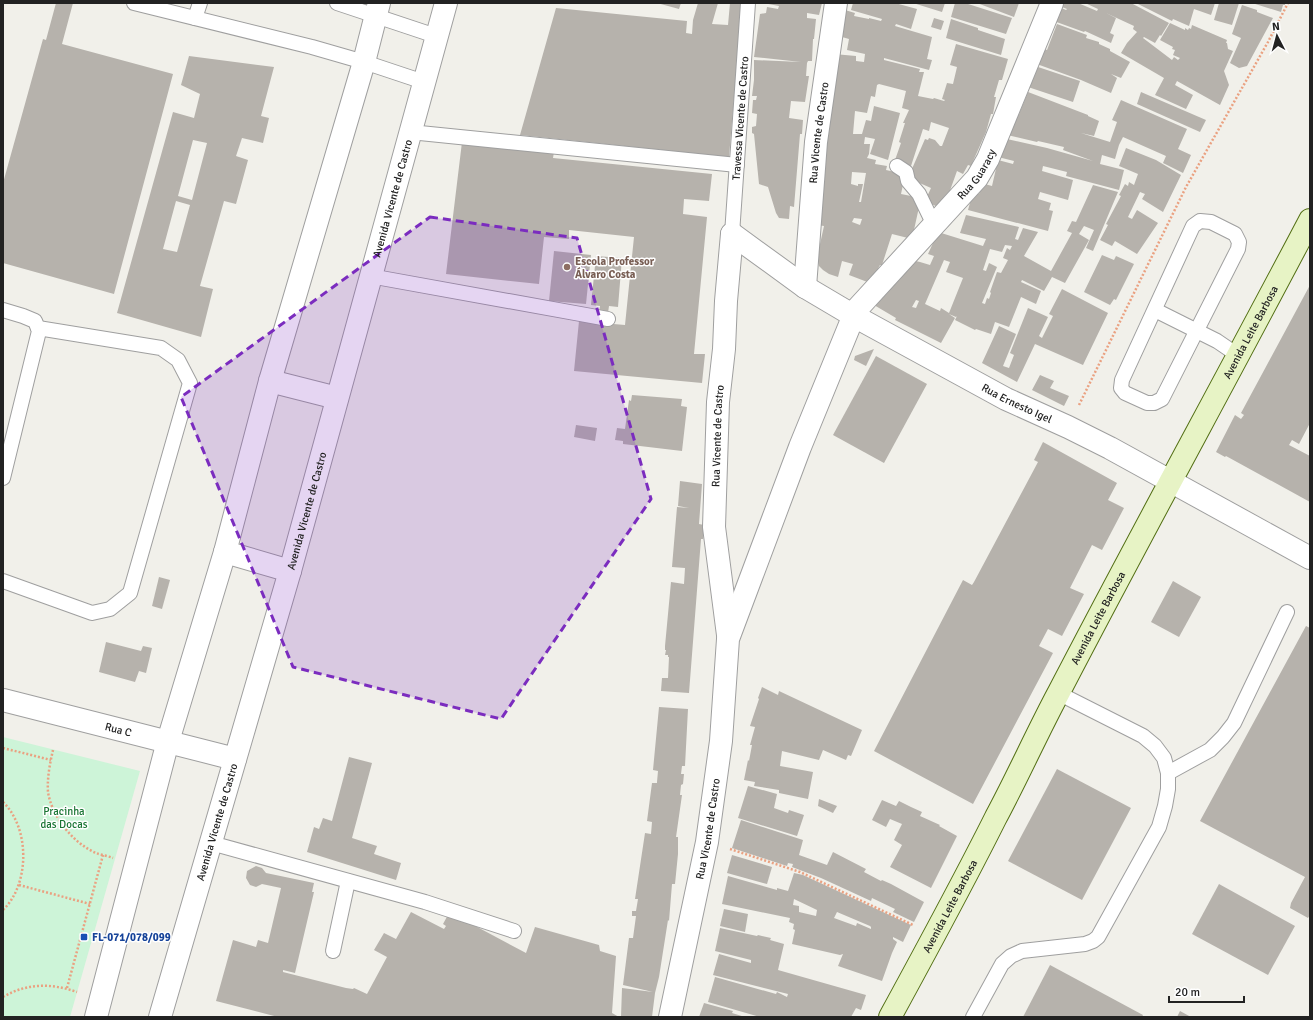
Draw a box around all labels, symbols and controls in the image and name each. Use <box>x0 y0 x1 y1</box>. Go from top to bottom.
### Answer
north arrow <box>1257 16 1297 56</box>
text: N <box>1272 20 1280 33</box>
street label: Travessa Vicente de Castro <box>730 56 751 181</box>
street label: Rua Vicente de Castro <box>807 81 832 184</box>
street label: Avenida Vicente de Castro <box>370 138 415 259</box>
street label: Rua Guaracy <box>955 146 999 202</box>
place label: Escola Professor Álvaro Costa <box>575 255 655 281</box>
marker: Escola Professor Álvaro Costa <box>562 262 572 272</box>
street label: Avenida Leite Barbosa <box>1221 283 1281 381</box>
street label: Rua Ernesto Igel <box>979 381 1054 426</box>
street label: Rua Vicente de Castro <box>709 384 727 487</box>
street label: Avenida Vicente de Castro <box>285 450 329 571</box>
street label: Avenida Leite Barbosa <box>1068 569 1128 667</box>
street label: Rua C <box>103 720 133 740</box>
street label: Avenida Vicente de Castro <box>194 762 241 882</box>
street label: Rua Vicente de Castro <box>693 777 723 881</box>
park label: Pracinha das Docas <box>40 805 88 831</box>
street label: Avenida Leite Barbosa <box>920 857 980 955</box>
place label: FL-071/078/099 <box>92 931 171 944</box>
marker: FL-071/078/099 <box>79 932 89 942</box>
scale bar <box>1169 978 1244 1004</box>
text: 20 m <box>1175 985 1200 1000</box>

